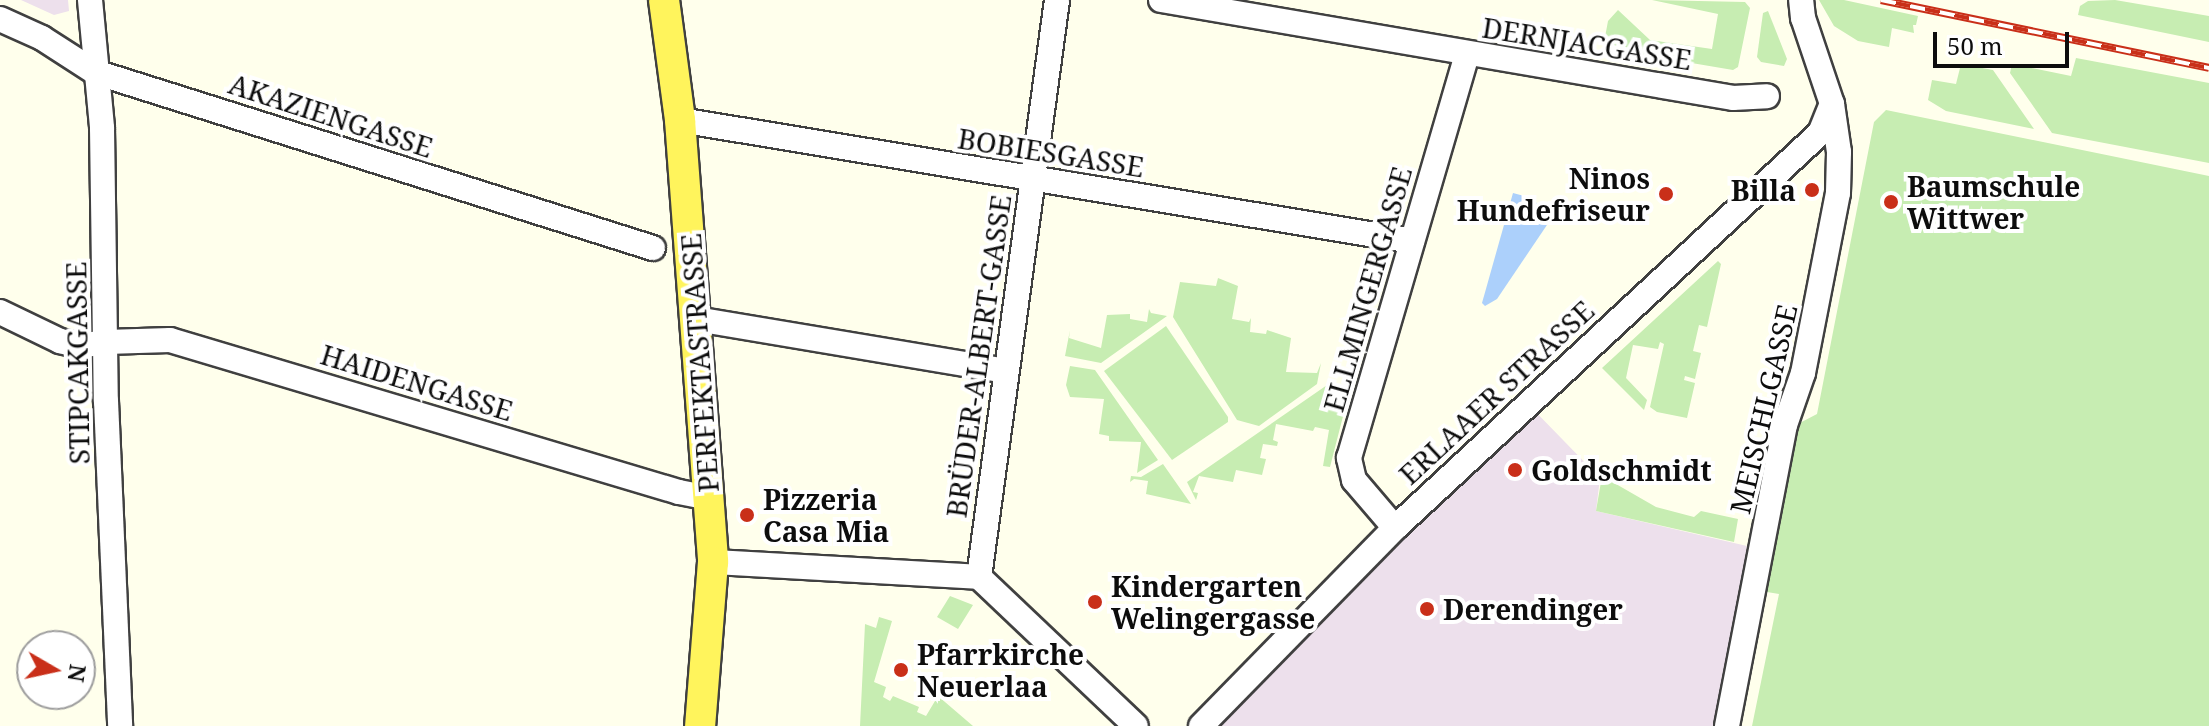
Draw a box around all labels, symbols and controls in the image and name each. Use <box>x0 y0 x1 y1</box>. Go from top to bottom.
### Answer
street label: DERNJACGASSE <box>1480 10 1694 76</box>
scale bar <box>1937 16 2073 66</box>
text: 50 m <box>1947 29 2003 62</box>
street label: AKAZIENGASSE <box>225 66 437 164</box>
street label: BOBIESGASSE <box>956 121 1146 183</box>
place label: Ninos Hundefriseur <box>1457 161 1650 227</box>
street label: ELLMINGERGASSE <box>1316 163 1418 415</box>
place label: Baumschule Wittwer <box>1907 169 2080 235</box>
place label: Billa <box>1731 173 1796 207</box>
marker: Billa <box>1803 181 1821 199</box>
marker: Ninos Hundefriseur <box>1657 185 1675 203</box>
street label: BRÜDER-ALBERT-GASSE <box>939 192 1017 520</box>
marker: Baumschule Wittwer <box>1882 193 1900 211</box>
street label: PERFEKTASTRASSE <box>673 232 725 494</box>
street label: STIPCAKGASSE <box>58 261 96 465</box>
street label: ERLAAER STRASSE <box>1392 293 1600 491</box>
street label: MEISCHLGASSE <box>1723 301 1803 517</box>
street label: HAIDENGASSE <box>317 337 517 427</box>
place label: Goldschmidt <box>1531 453 1712 487</box>
marker: Goldschmidt <box>1506 461 1524 479</box>
place label: Pizzeria Casa Mia <box>763 482 889 548</box>
marker: Pizzeria Casa Mia <box>738 506 756 524</box>
place label: Kindergarten Welingergasse <box>1111 569 1315 635</box>
place label: Derendinger <box>1443 592 1623 626</box>
marker: Kindergarten Welingergasse <box>1086 593 1104 611</box>
marker: Derendinger <box>1418 600 1436 618</box>
north arrow <box>16 630 96 710</box>
place label: Pfarrkirche Neuerlaa <box>917 637 1084 703</box>
marker: Pfarrkirche Neuerlaa <box>892 661 910 679</box>
text: N <box>62 663 94 684</box>

